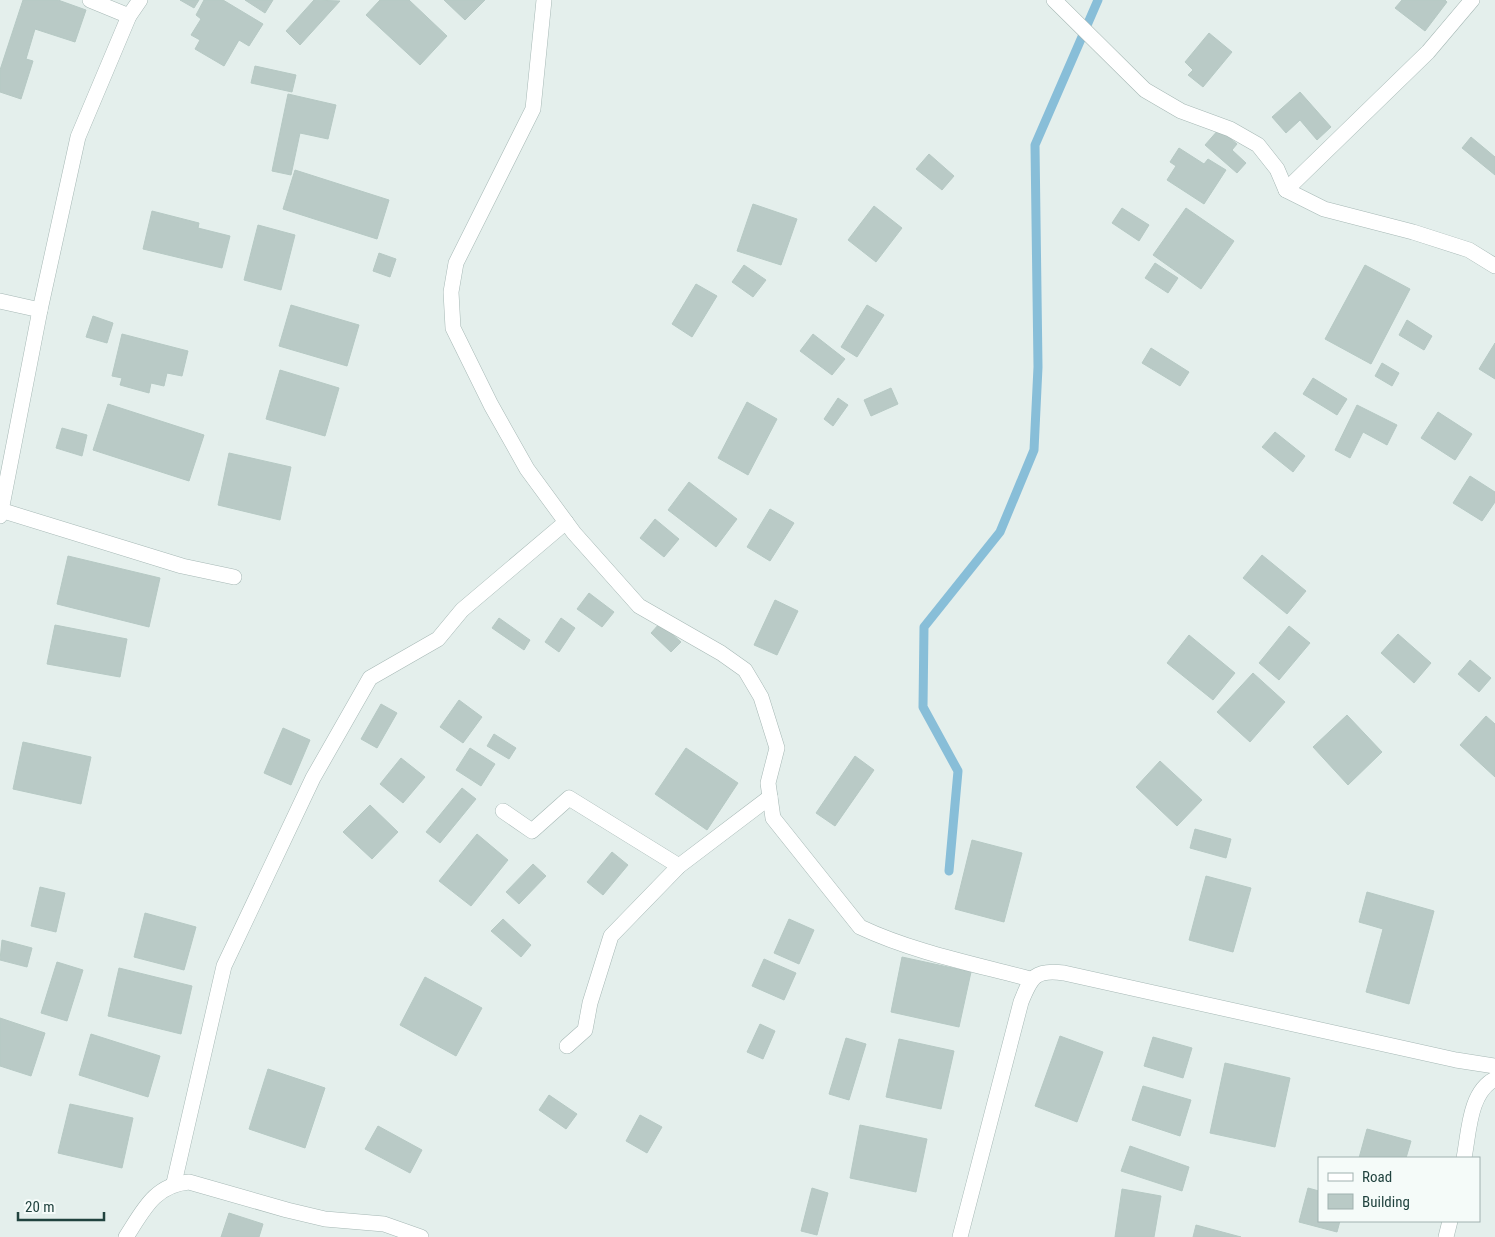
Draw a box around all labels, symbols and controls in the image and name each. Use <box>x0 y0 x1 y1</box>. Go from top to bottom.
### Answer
legend <box>1318 1157 1480 1222</box>
text: Road <box>1362 1168 1392 1186</box>
scale bar <box>18 1190 104 1222</box>
text: Building <box>1362 1193 1410 1211</box>
text: 20 m <box>25 1198 55 1216</box>

